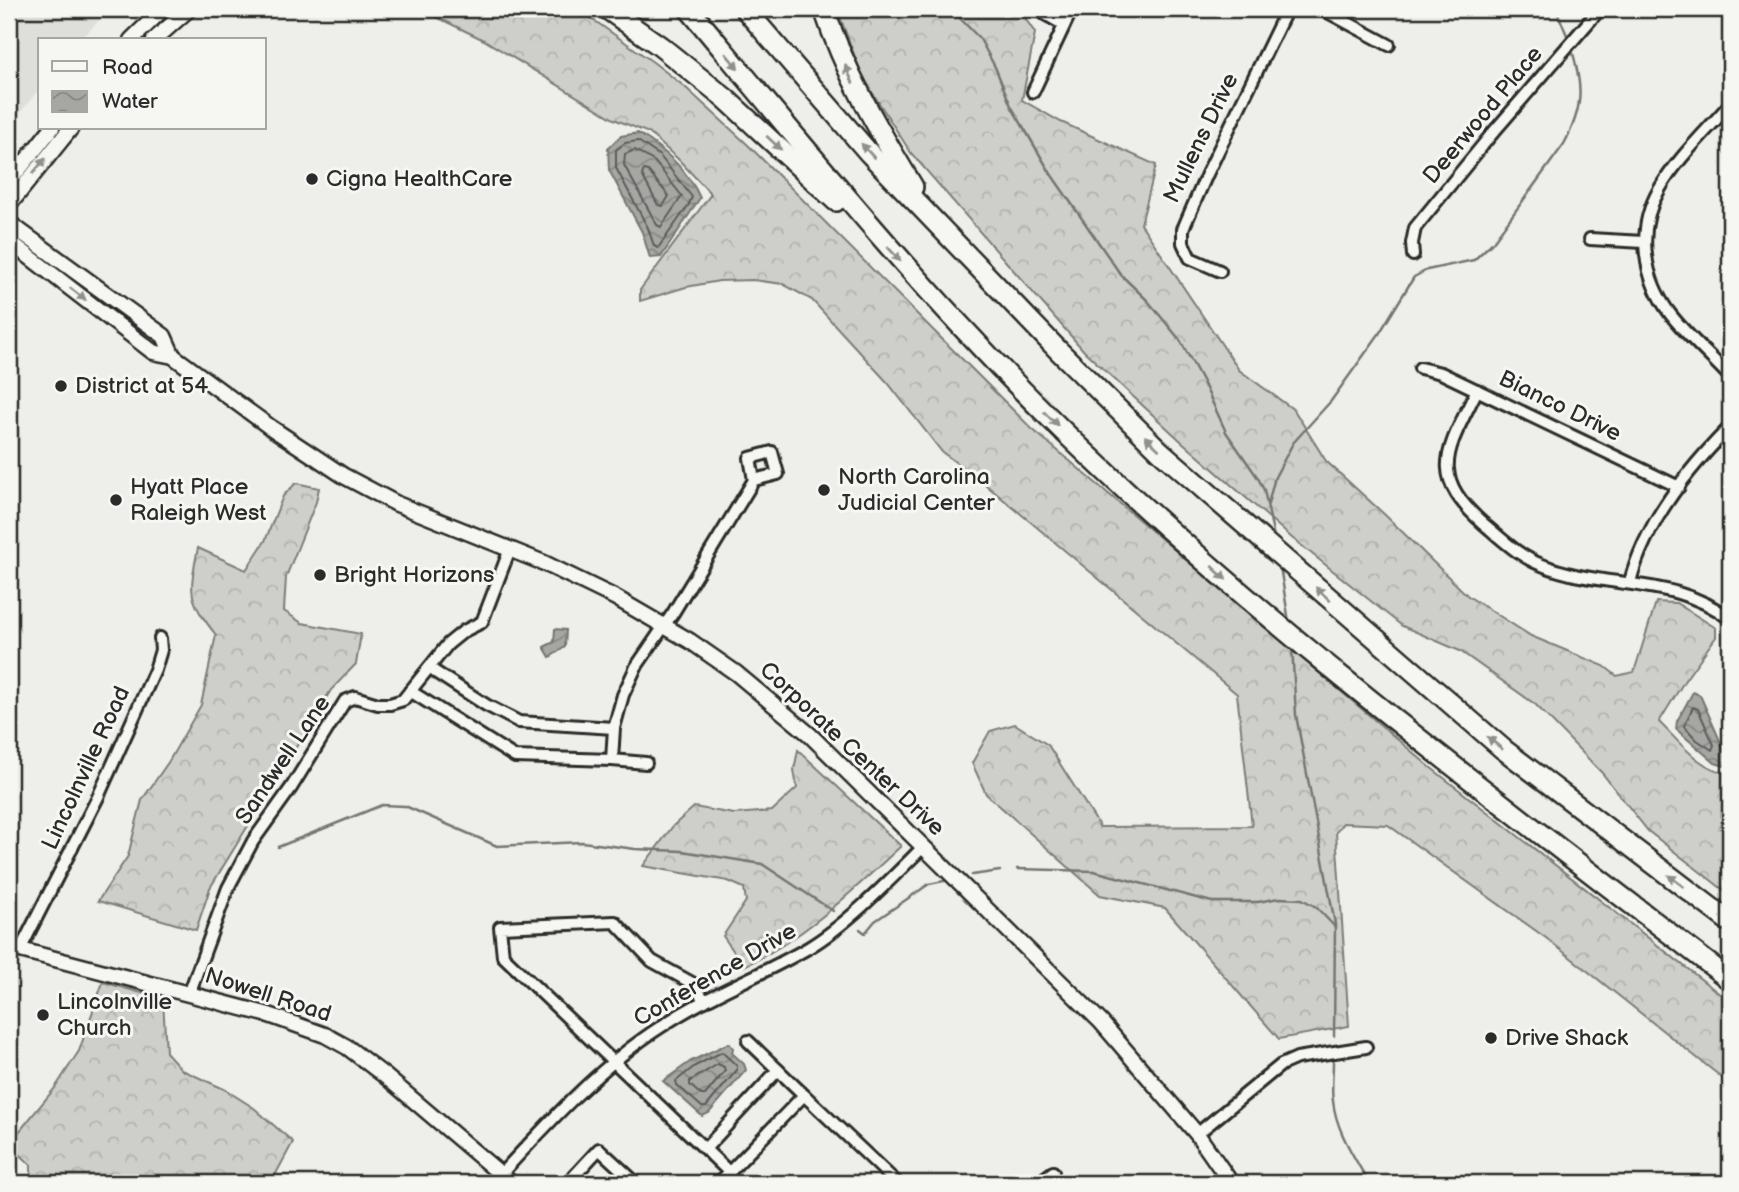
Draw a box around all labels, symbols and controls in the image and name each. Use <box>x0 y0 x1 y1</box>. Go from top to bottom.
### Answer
legend <box>38 38 266 130</box>
street label: Deerwood Place <box>1417 40 1549 190</box>
one-way arrow <box>725 52 740 70</box>
text: Road <box>102 55 153 80</box>
one-way arrow <box>843 64 855 84</box>
street label: Mullens Drive <box>1158 68 1244 208</box>
text: Water <box>102 89 158 114</box>
one-way arrow <box>765 135 782 151</box>
one-way arrow <box>860 142 876 160</box>
one-way arrow <box>31 157 46 174</box>
place label: Cigna HealthCare <box>326 165 512 193</box>
marker: Cigna HealthCare <box>304 171 320 187</box>
one-way arrow <box>886 245 902 262</box>
one-way arrow <box>69 287 87 302</box>
street label: Bianco Drive <box>1494 364 1626 448</box>
place label: District at 54 <box>75 372 208 400</box>
marker: District at 54 <box>53 378 69 394</box>
one-way arrow <box>1043 410 1059 427</box>
one-way arrow <box>1144 435 1161 452</box>
place label: North Carolina Judicial Center <box>838 463 995 517</box>
place label: Hyatt Place Raleigh West <box>130 473 266 527</box>
marker: North Carolina Judicial Center <box>816 482 832 498</box>
marker: Hyatt Place Raleigh West <box>108 492 124 508</box>
place label: Bright Horizons <box>334 561 494 589</box>
one-way arrow <box>1210 565 1228 581</box>
marker: Bright Horizons <box>312 567 328 583</box>
one-way arrow <box>1314 586 1332 602</box>
street label: Corporate Center Drive <box>754 656 950 842</box>
street label: Lincolnville Road <box>36 682 136 854</box>
street label: Sandwell Lane <box>230 690 336 830</box>
one-way arrow <box>1486 735 1504 751</box>
one-way arrow <box>1667 873 1685 888</box>
street label: Conference Drive <box>629 917 801 1033</box>
street label: Nowell Road <box>201 961 335 1029</box>
place label: Lincolnville Church <box>57 988 172 1042</box>
marker: Lincolnville Church <box>35 1007 51 1023</box>
place label: Drive Shack <box>1505 1024 1629 1052</box>
marker: Drive Shack <box>1483 1030 1499 1046</box>

